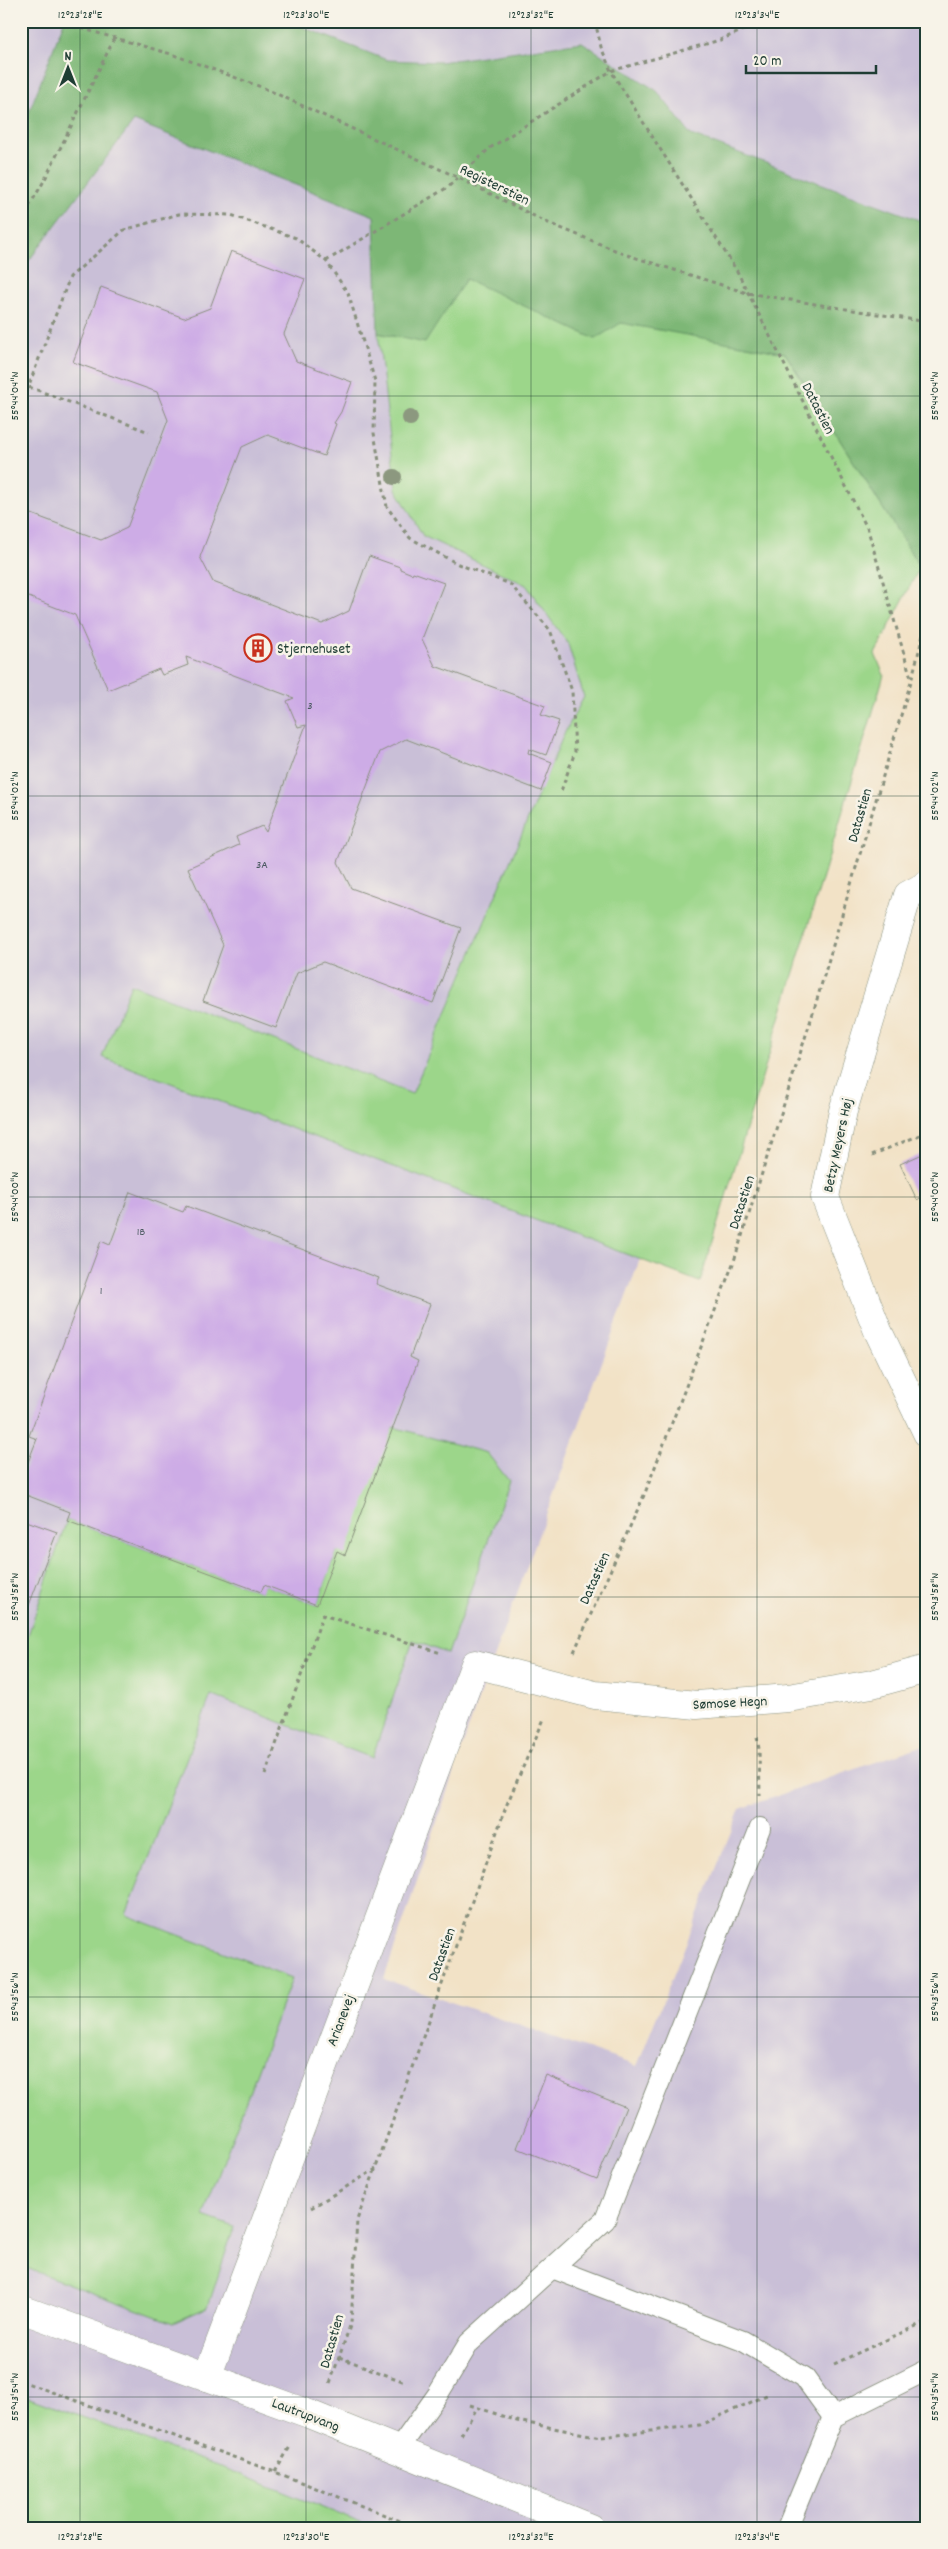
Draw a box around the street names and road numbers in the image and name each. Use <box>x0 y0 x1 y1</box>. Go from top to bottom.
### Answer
street label: Registerstien <box>455 159 533 212</box>
street label: Datastien <box>795 379 840 439</box>
street label: Datastien <box>843 786 879 845</box>
street label: Betzy Meyers Høj <box>818 1096 860 1195</box>
street label: Datastien <box>724 1173 762 1232</box>
street label: Datastien <box>574 1549 617 1609</box>
street label: Sømose Hegn <box>692 1691 768 1717</box>
street label: Datastien <box>423 1925 463 1985</box>
street label: Arianevej <box>322 1992 362 2050</box>
street label: Datastien <box>315 2312 351 2371</box>
street label: Lautrupvang <box>268 2393 342 2439</box>

